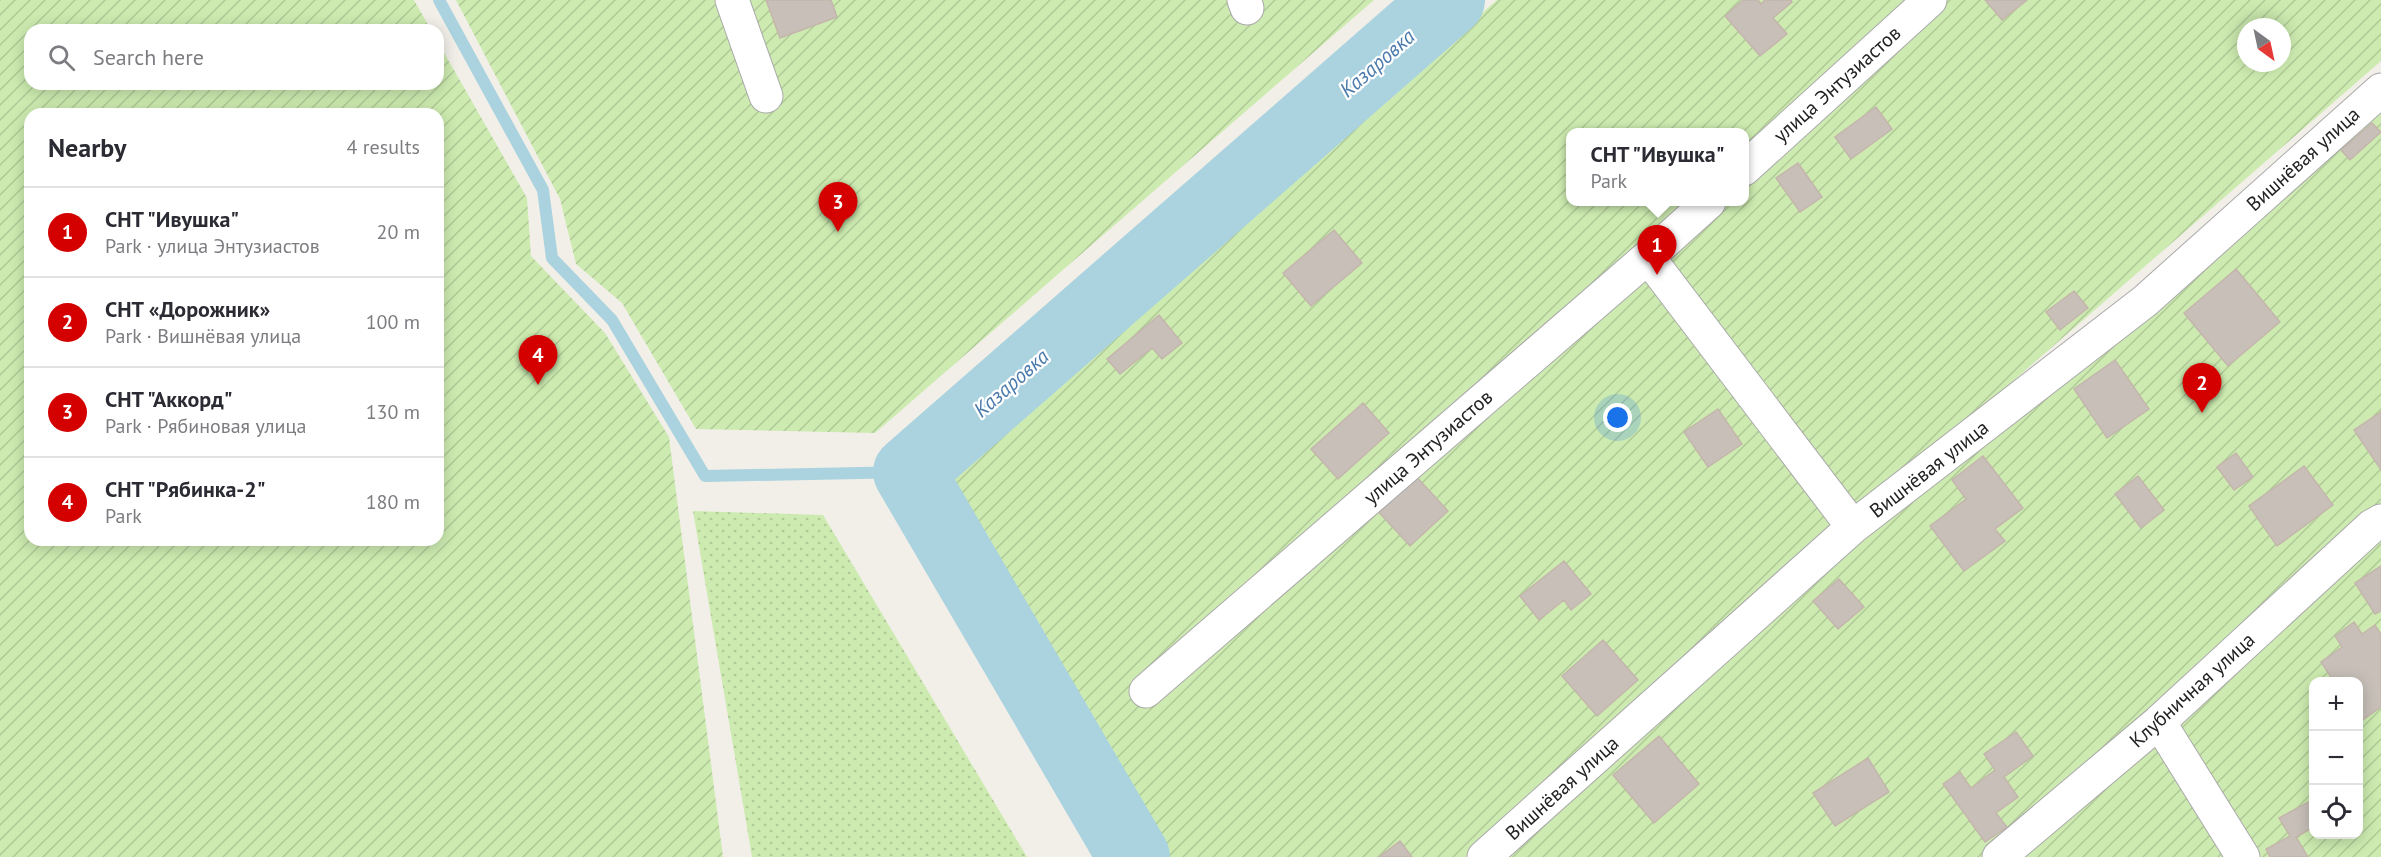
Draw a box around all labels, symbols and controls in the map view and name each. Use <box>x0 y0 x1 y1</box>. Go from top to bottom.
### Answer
north arrow <box>2237 18 2291 72</box>
street label: улица Энтузиастов <box>1768 20 1906 148</box>
water label: Казаровка <box>1334 22 1421 103</box>
search box <box>24 24 444 90</box>
icon: search <box>45 41 78 74</box>
text: Search here <box>93 43 204 71</box>
street label: Вишнёвая улица <box>2241 101 2365 217</box>
popup <box>1566 128 1749 206</box>
text: Nearby <box>48 131 126 164</box>
text: 4 results <box>347 134 420 160</box>
text: СНТ "Ивушка" <box>1590 140 1725 168</box>
text: Park <box>1590 168 1627 194</box>
pin: 3 <box>818 182 858 232</box>
text: СНТ "Ивушка" <box>105 205 239 233</box>
text: 1 <box>62 219 73 245</box>
text: 20 m <box>377 219 420 245</box>
pin: 1 <box>1638 226 1676 275</box>
text: Park · улица Энтузиастов <box>105 233 320 259</box>
text: СНТ «Дорожник» <box>105 295 270 323</box>
text: 2 <box>62 309 73 335</box>
text: 100 m <box>366 309 420 335</box>
text: Park · Вишнёвая улица <box>105 323 301 349</box>
pin: 4 <box>518 336 558 385</box>
water label: Казаровка <box>968 342 1055 423</box>
pin: 2 <box>2182 364 2222 413</box>
street label: улица Энтузиастов <box>1358 384 1498 510</box>
text: СНТ "Аккорд" <box>105 385 233 413</box>
text: 3 <box>62 399 73 425</box>
text: 130 m <box>366 399 420 425</box>
your location <box>1603 403 1632 432</box>
text: Park · Рябиновая улица <box>105 413 306 439</box>
street label: Вишнёвая улица <box>1864 414 1994 524</box>
text: СНТ "Рябинка-2" <box>105 475 266 503</box>
text: 4 <box>62 489 73 515</box>
text: 180 m <box>366 489 420 515</box>
text: Park <box>105 503 142 529</box>
street label: Клубничная улица <box>2124 627 2260 753</box>
map controls <box>2309 677 2363 839</box>
button: + <box>2309 677 2363 731</box>
street label: Вишнёвая улица <box>1500 730 1624 846</box>
button: − <box>2309 731 2363 785</box>
button: locate <box>2309 785 2363 839</box>

